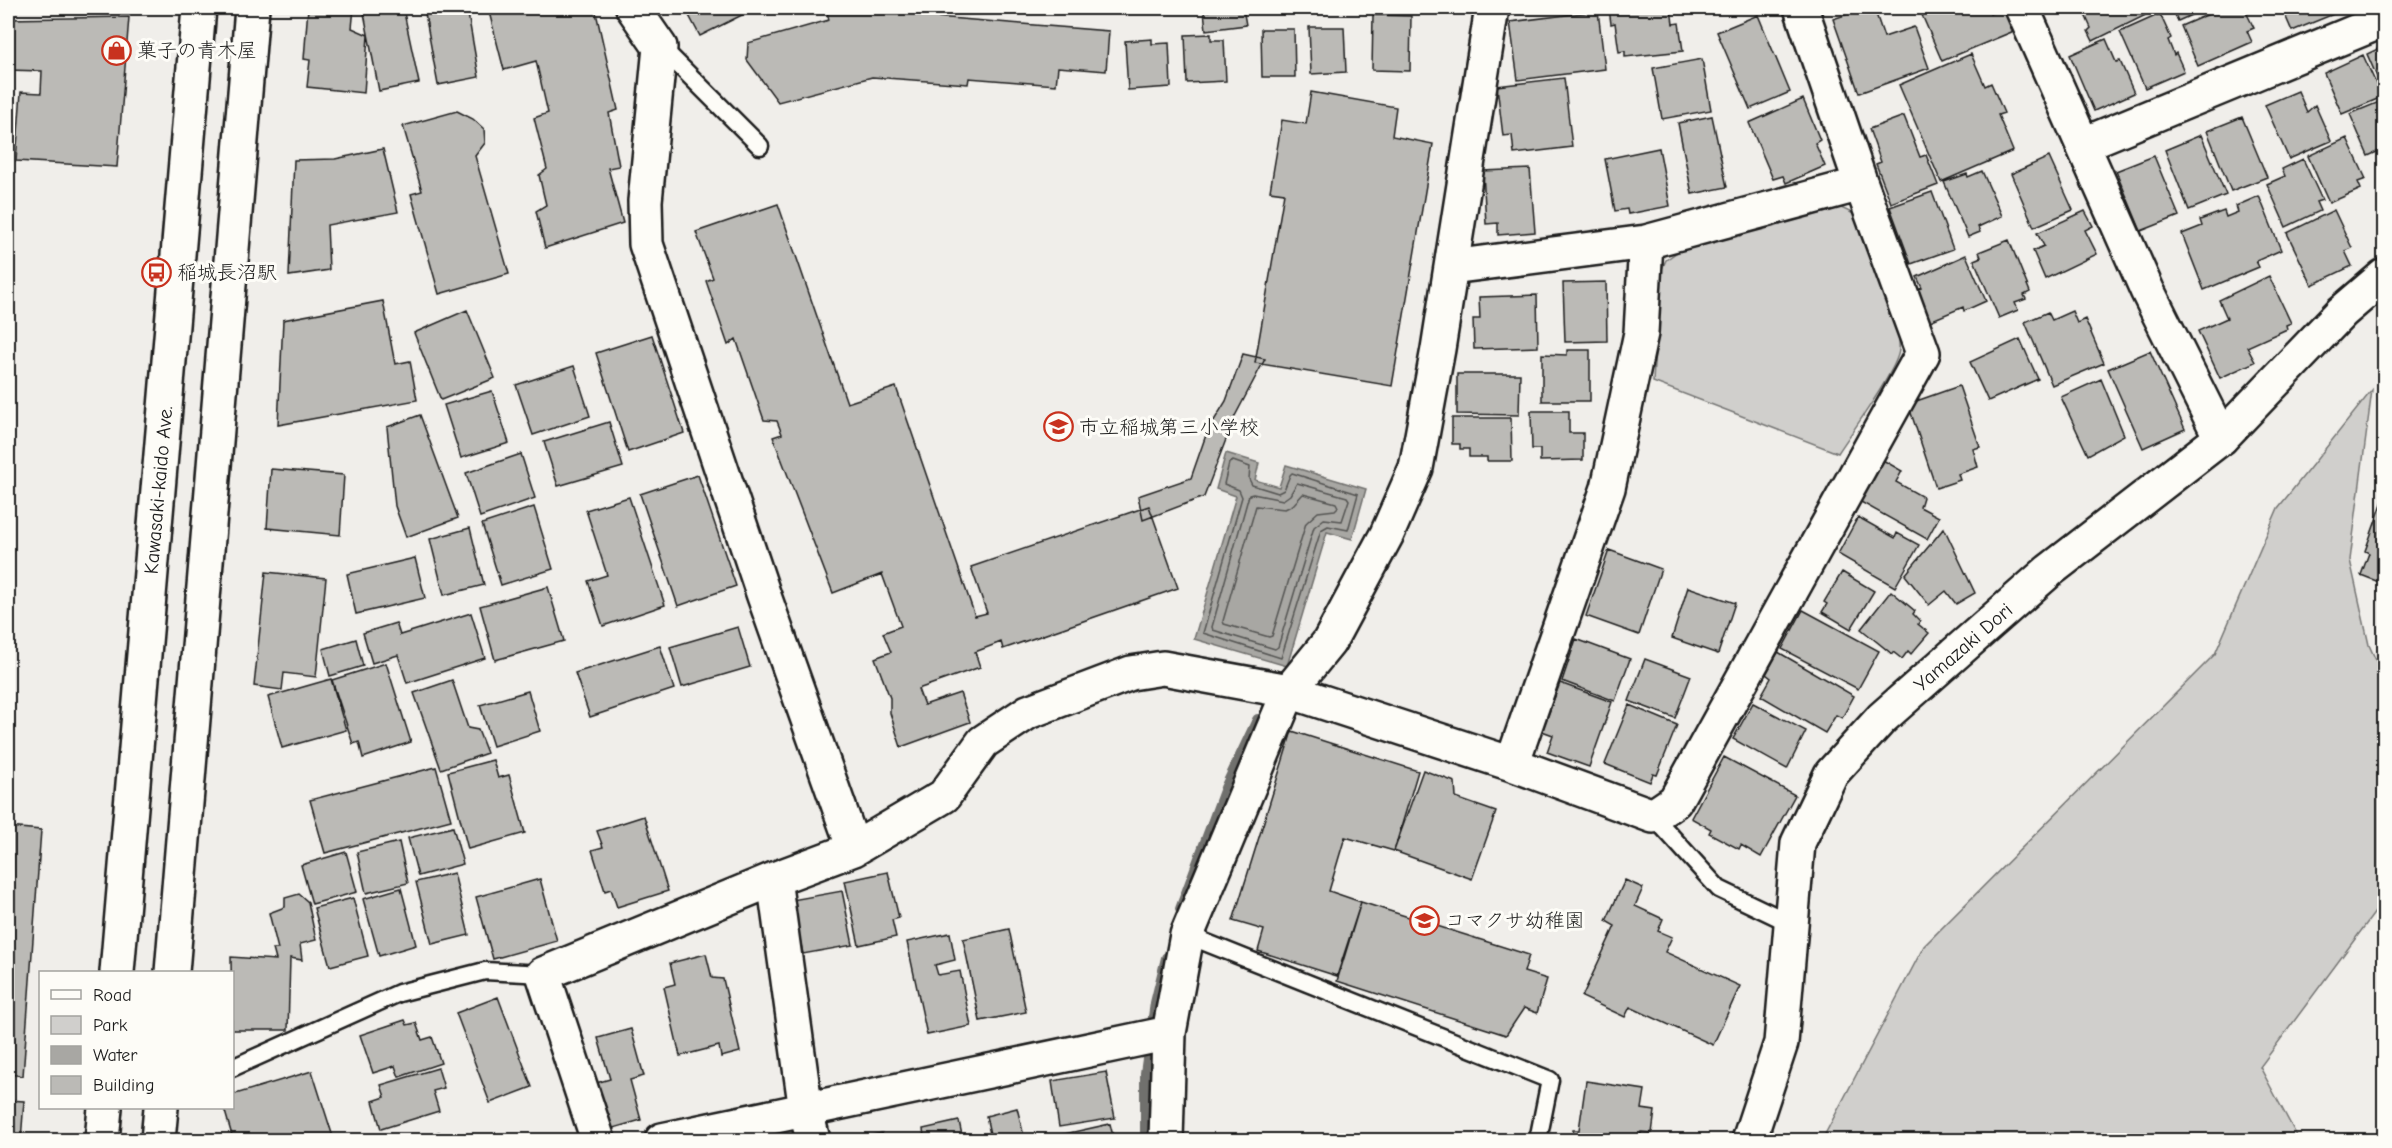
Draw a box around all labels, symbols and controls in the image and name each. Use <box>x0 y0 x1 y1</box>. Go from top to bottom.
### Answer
shop icon: 菓子の青木屋 <box>100 34 132 66</box>
place label: 菓子の青木屋 <box>137 39 257 62</box>
bus stop icon: 稲城長沼駅 <box>140 256 172 288</box>
place label: 稲城長沼駅 <box>177 261 277 284</box>
street label: Kawasaki-kaido Ave. <box>140 405 177 575</box>
school or university icon: 市立稲城第三小学校 <box>1042 411 1074 443</box>
place label: 市立稲城第三小学校 <box>1079 416 1259 439</box>
street label: Yamazaki Dori <box>1909 598 2017 696</box>
school or university icon: コマクサ幼稚園 <box>1408 904 1440 936</box>
place label: コマクサ幼稚園 <box>1445 909 1585 932</box>
legend <box>39 971 234 1109</box>
text: Road <box>93 985 132 1006</box>
text: Park <box>93 1015 128 1036</box>
text: Water <box>93 1045 138 1066</box>
text: Building <box>93 1075 155 1096</box>

